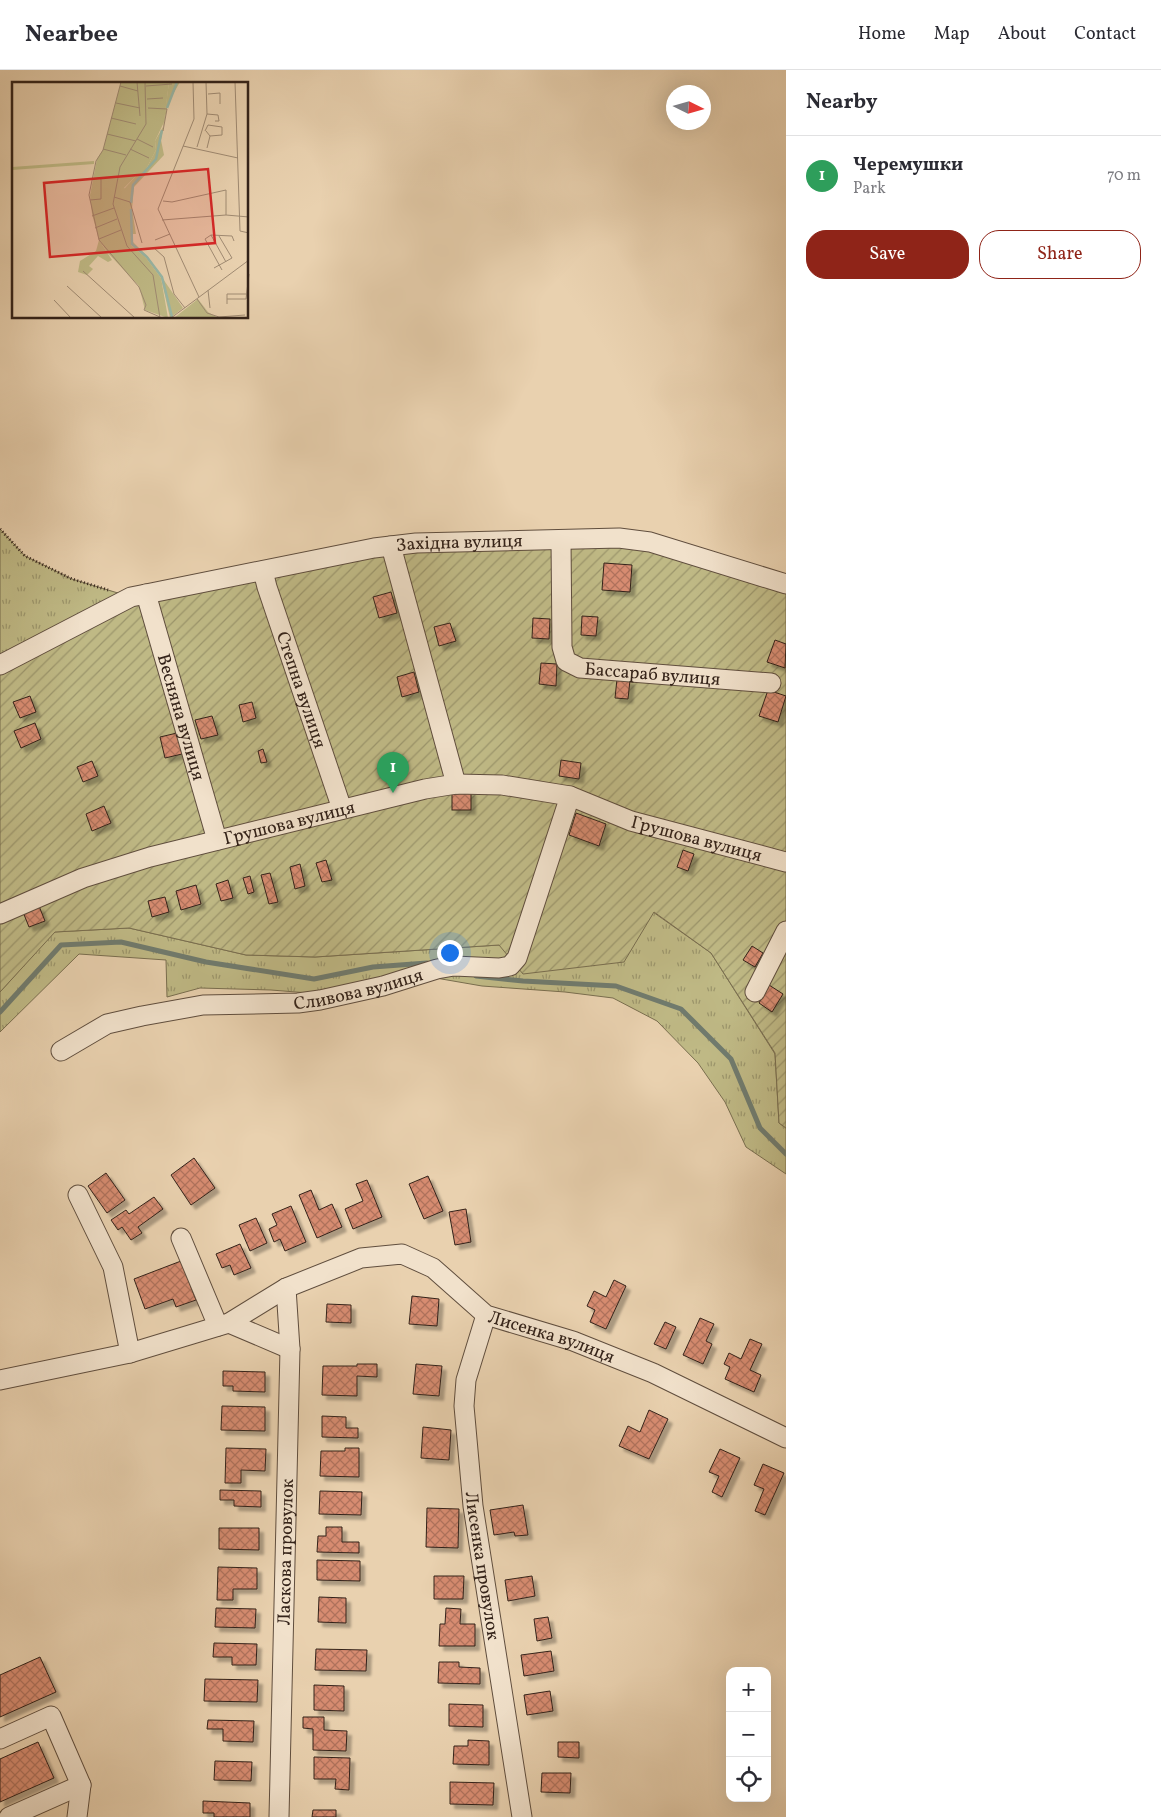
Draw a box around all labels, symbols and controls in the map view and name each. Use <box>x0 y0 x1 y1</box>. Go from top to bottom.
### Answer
text: Nearbee <box>25 18 118 52</box>
text: Home <box>858 22 906 47</box>
text: Map <box>934 22 970 47</box>
text: About <box>998 22 1046 47</box>
text: Contact <box>1074 22 1136 47</box>
inset map <box>12 82 249 319</box>
north arrow <box>666 85 711 130</box>
text: Nearby <box>806 88 877 117</box>
text: Черемушки <box>853 152 963 178</box>
text: 1 <box>819 165 825 187</box>
text: 70 m <box>1107 165 1141 187</box>
text: Park <box>853 178 886 200</box>
button: Save <box>806 230 969 279</box>
button: Share <box>979 230 1141 279</box>
street label: Західна вулиця <box>395 529 523 559</box>
street label: Степна вулиця <box>269 629 332 752</box>
street label: Весняна вулиця <box>150 651 210 784</box>
street label: Бассараб вулиця <box>584 657 721 693</box>
pin: 1 <box>377 752 409 793</box>
street label: Грушова вулиця <box>221 796 358 852</box>
street label: Грушова вулиця <box>628 811 764 869</box>
your location <box>437 940 463 966</box>
street label: Сливова вулиця <box>292 963 426 1017</box>
street label: Лисенка вулиця <box>485 1305 618 1370</box>
street label: Ласкова провулок <box>273 1478 301 1626</box>
street label: Лисенка провулок <box>458 1491 505 1642</box>
map controls <box>726 1667 771 1802</box>
button: + <box>726 1667 771 1712</box>
button: − <box>726 1712 771 1757</box>
button: locate <box>726 1757 771 1802</box>

